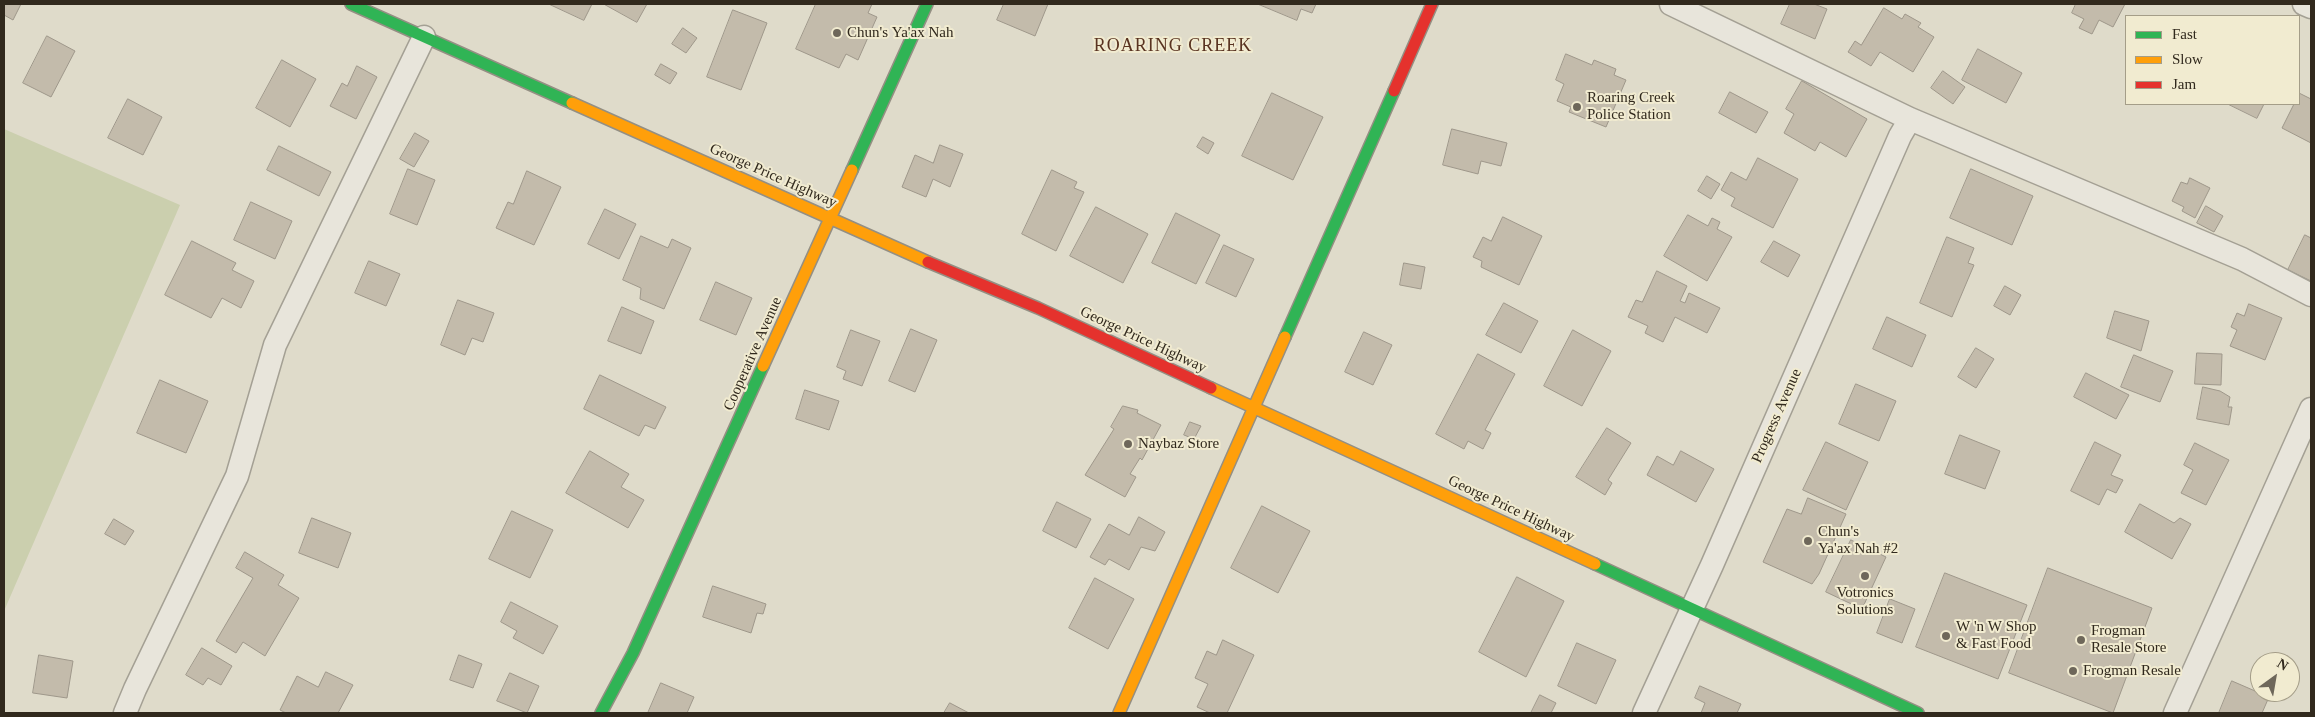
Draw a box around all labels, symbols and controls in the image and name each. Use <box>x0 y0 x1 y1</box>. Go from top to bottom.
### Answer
legend <box>2125 15 2300 105</box>
place label: Chun's Ya'ax Nah <box>847 24 953 42</box>
text: Fast <box>2172 26 2197 42</box>
marker: Chun's Ya'ax Nah <box>831 27 843 39</box>
district label: ROARING CREEK <box>1092 35 1254 57</box>
text: Slow <box>2172 51 2203 67</box>
text: Jam <box>2172 76 2196 92</box>
place label: Roaring Creek Police Station <box>1587 89 1675 124</box>
marker: Roaring Creek Police Station <box>1571 101 1583 113</box>
street label: George Price Highway <box>707 140 839 212</box>
street label: Cooperative Avenue <box>720 294 786 414</box>
street label: George Price Highway <box>1077 303 1209 377</box>
street label: Progress Avenue <box>1748 366 1806 466</box>
place label: Naybaz Store <box>1138 435 1219 453</box>
marker: Naybaz Store <box>1122 438 1134 450</box>
street label: George Price Highway <box>1445 472 1577 546</box>
place label: Chun's Ya'ax Nah #2 <box>1818 523 1898 558</box>
marker: Chun's Ya'ax Nah #2 <box>1802 535 1814 547</box>
marker: Votronics Solutions <box>1859 570 1871 582</box>
place label: Votronics Solutions <box>1836 584 1894 619</box>
place label: W 'n W Shop & Fast Food <box>1956 618 2037 653</box>
place label: Frogman Resale Store <box>2091 622 2166 657</box>
marker: W 'n W Shop & Fast Food <box>1940 630 1952 642</box>
marker: Frogman Resale Store <box>2075 634 2087 646</box>
north arrow <box>2250 652 2300 702</box>
text: N <box>2274 656 2291 674</box>
place label: Frogman Resale <box>2083 662 2181 680</box>
marker: Frogman Resale <box>2067 665 2079 677</box>

